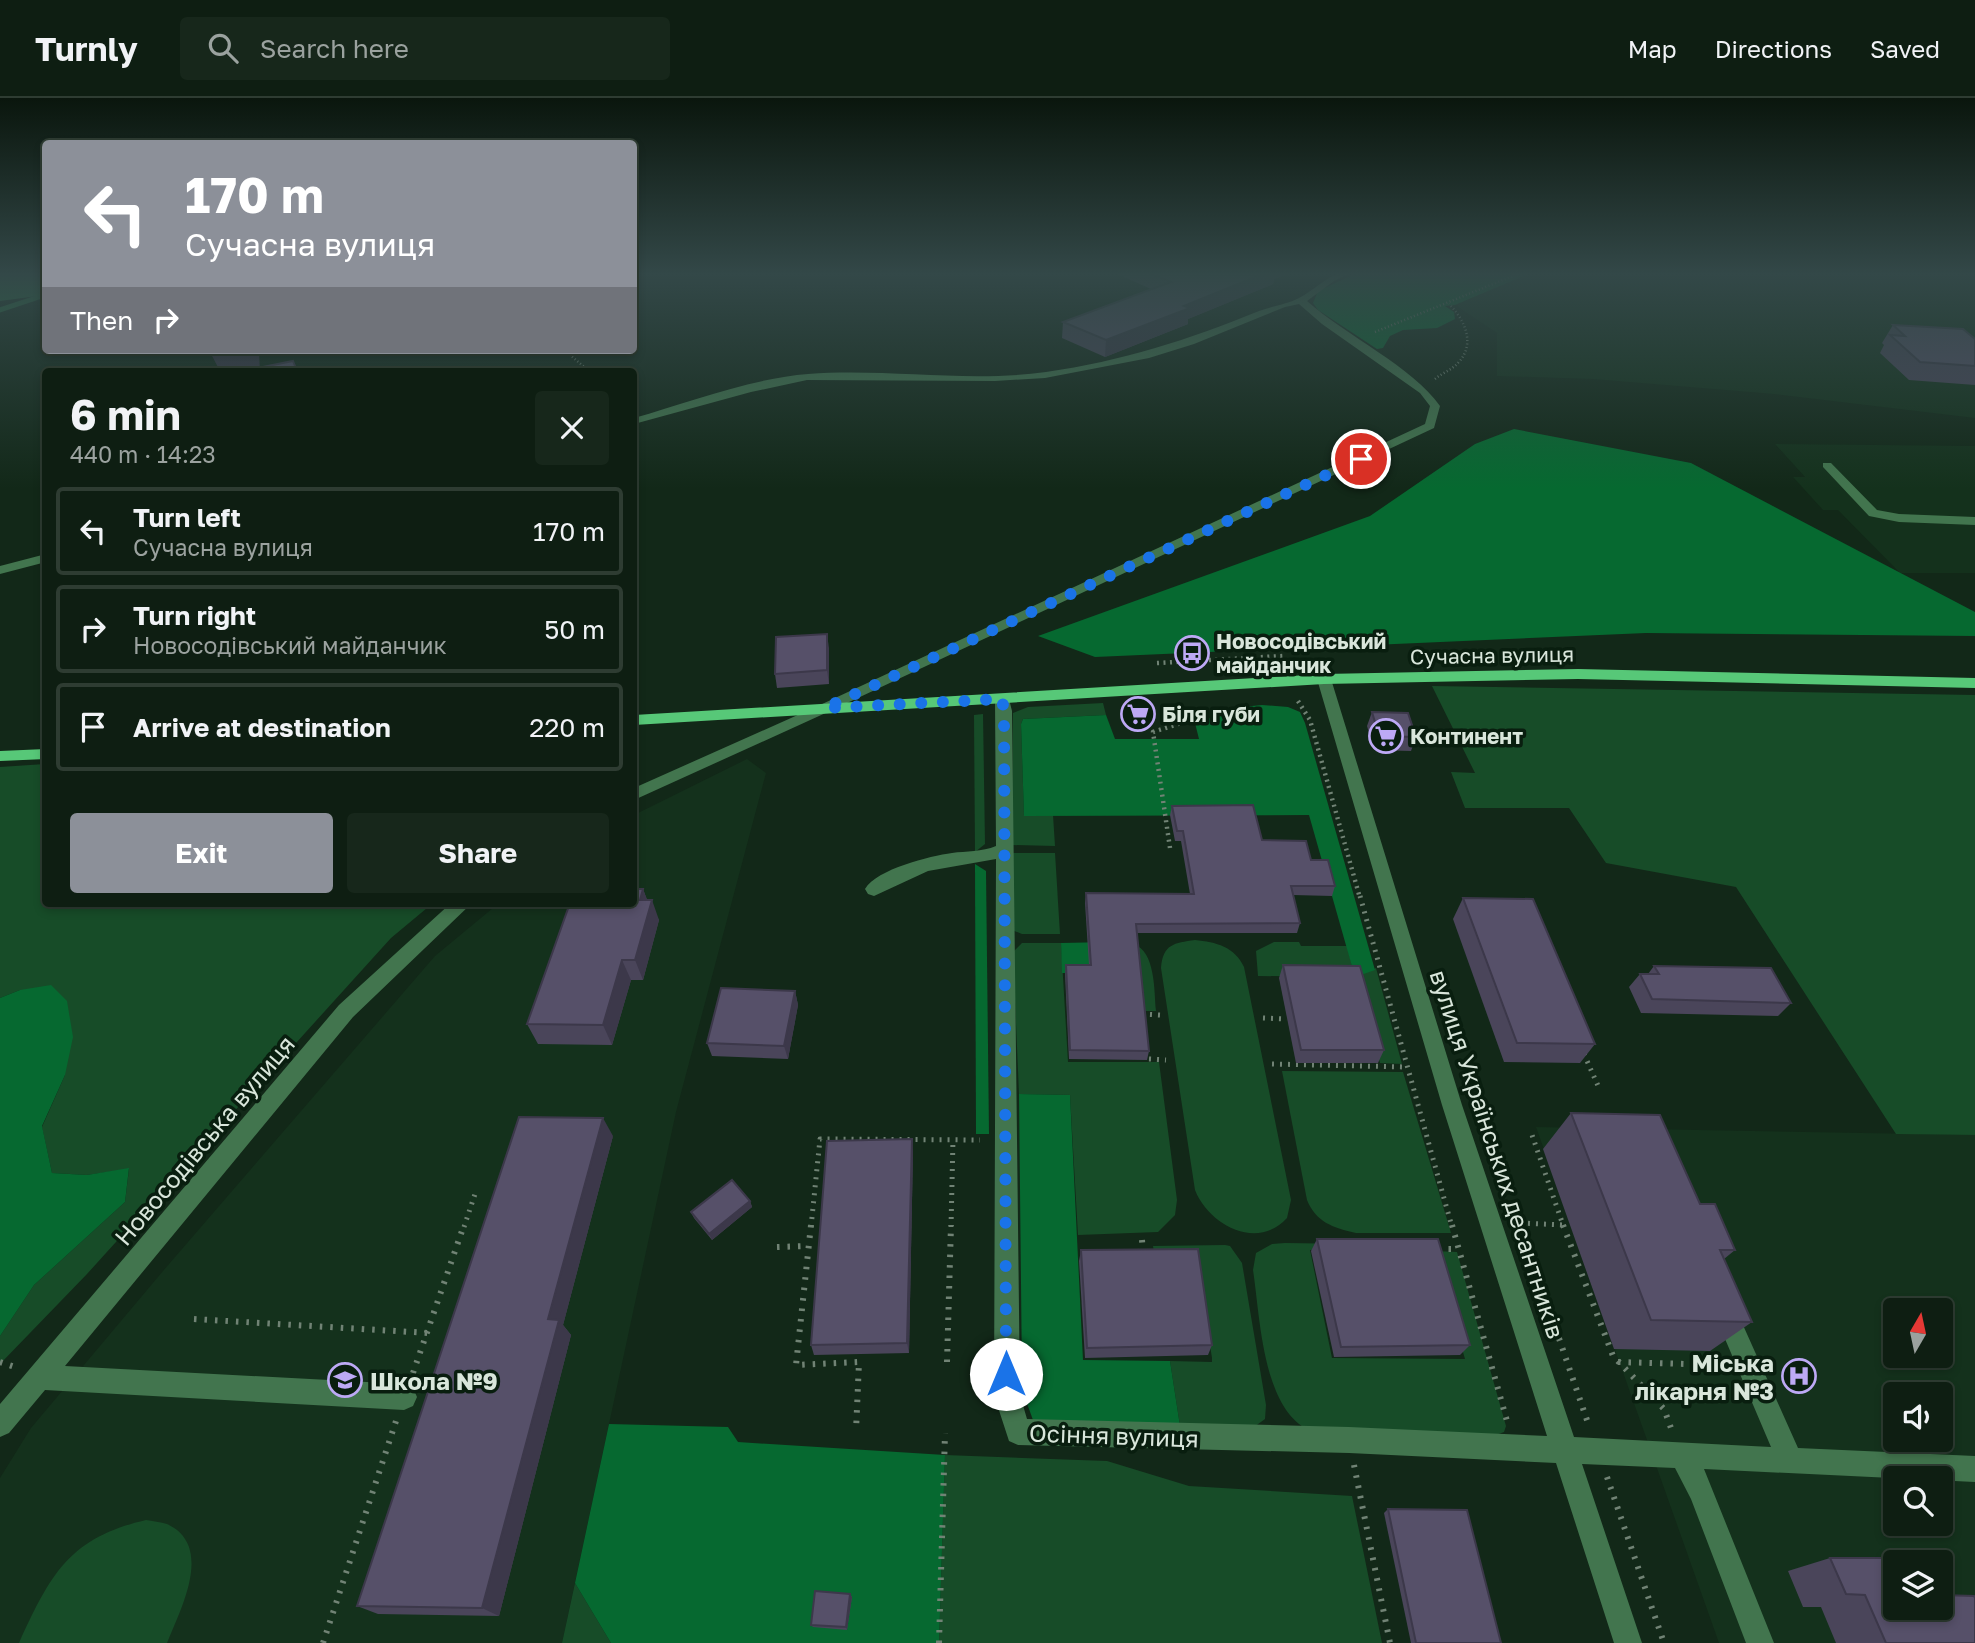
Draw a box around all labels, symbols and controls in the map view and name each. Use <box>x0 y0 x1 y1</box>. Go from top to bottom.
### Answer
search box <box>180 17 670 80</box>
text: Turnly <box>35 29 138 68</box>
icon: search <box>204 29 242 67</box>
text: Search here <box>260 33 409 64</box>
text: Map <box>1628 34 1677 63</box>
text: Directions <box>1715 34 1832 63</box>
text: Saved <box>1870 34 1940 63</box>
text: 170 m <box>185 165 324 224</box>
icon: left <box>70 168 161 259</box>
text: Сучасна вулиця <box>185 225 435 263</box>
icon: right <box>147 301 185 339</box>
text: Then <box>70 305 133 336</box>
text: 6 min <box>70 389 181 439</box>
button: close <box>535 391 609 465</box>
pin <box>1331 429 1391 489</box>
text: 440 m · 14:23 <box>70 440 216 468</box>
icon: arrive <box>1342 440 1380 478</box>
text: Turn left <box>133 502 241 533</box>
icon: left <box>74 512 112 550</box>
text: 170 m <box>533 516 605 547</box>
text: Сучасна вулиця <box>133 533 313 561</box>
text: Turn right <box>133 600 256 631</box>
icon: right <box>74 610 112 648</box>
text: 50 m <box>544 614 605 645</box>
place label: Новосодівський майданчик <box>1216 628 1386 678</box>
text: Новосодівський майданчик <box>133 631 447 659</box>
bus stop icon: Новосодівський майданчик <box>1173 634 1211 672</box>
street label: Сучасна вулиця <box>1410 641 1574 669</box>
supermarket icon: Біля губи <box>1119 695 1157 733</box>
place label: Біля губи <box>1162 701 1260 727</box>
icon: arrive <box>74 708 112 746</box>
text: Arrive at destination <box>133 712 391 743</box>
text: 220 m <box>529 712 605 743</box>
supermarket icon: Континент <box>1367 717 1405 755</box>
place label: Континент <box>1410 723 1523 749</box>
button: Exit <box>70 813 333 893</box>
button: Share <box>347 813 609 893</box>
street label: вулиця Українських десантників <box>1425 966 1571 1342</box>
street label: Новосодівська вулиця <box>108 1029 300 1251</box>
north arrow <box>1883 1298 1953 1368</box>
map controls <box>1883 1298 1953 1620</box>
position arrow <box>969 1337 1043 1411</box>
place label: Міська лікарня №3 <box>1635 1348 1774 1405</box>
hospital icon: Міська лікарня №3 <box>1780 1357 1818 1395</box>
school or university icon: Школа №9 <box>326 1361 364 1399</box>
place label: Школа №9 <box>370 1366 498 1395</box>
button: sound <box>1883 1382 1953 1452</box>
street label: Осіння вулиця <box>1029 1418 1199 1452</box>
button: search <box>1883 1466 1953 1536</box>
button: layers <box>1883 1550 1953 1620</box>

